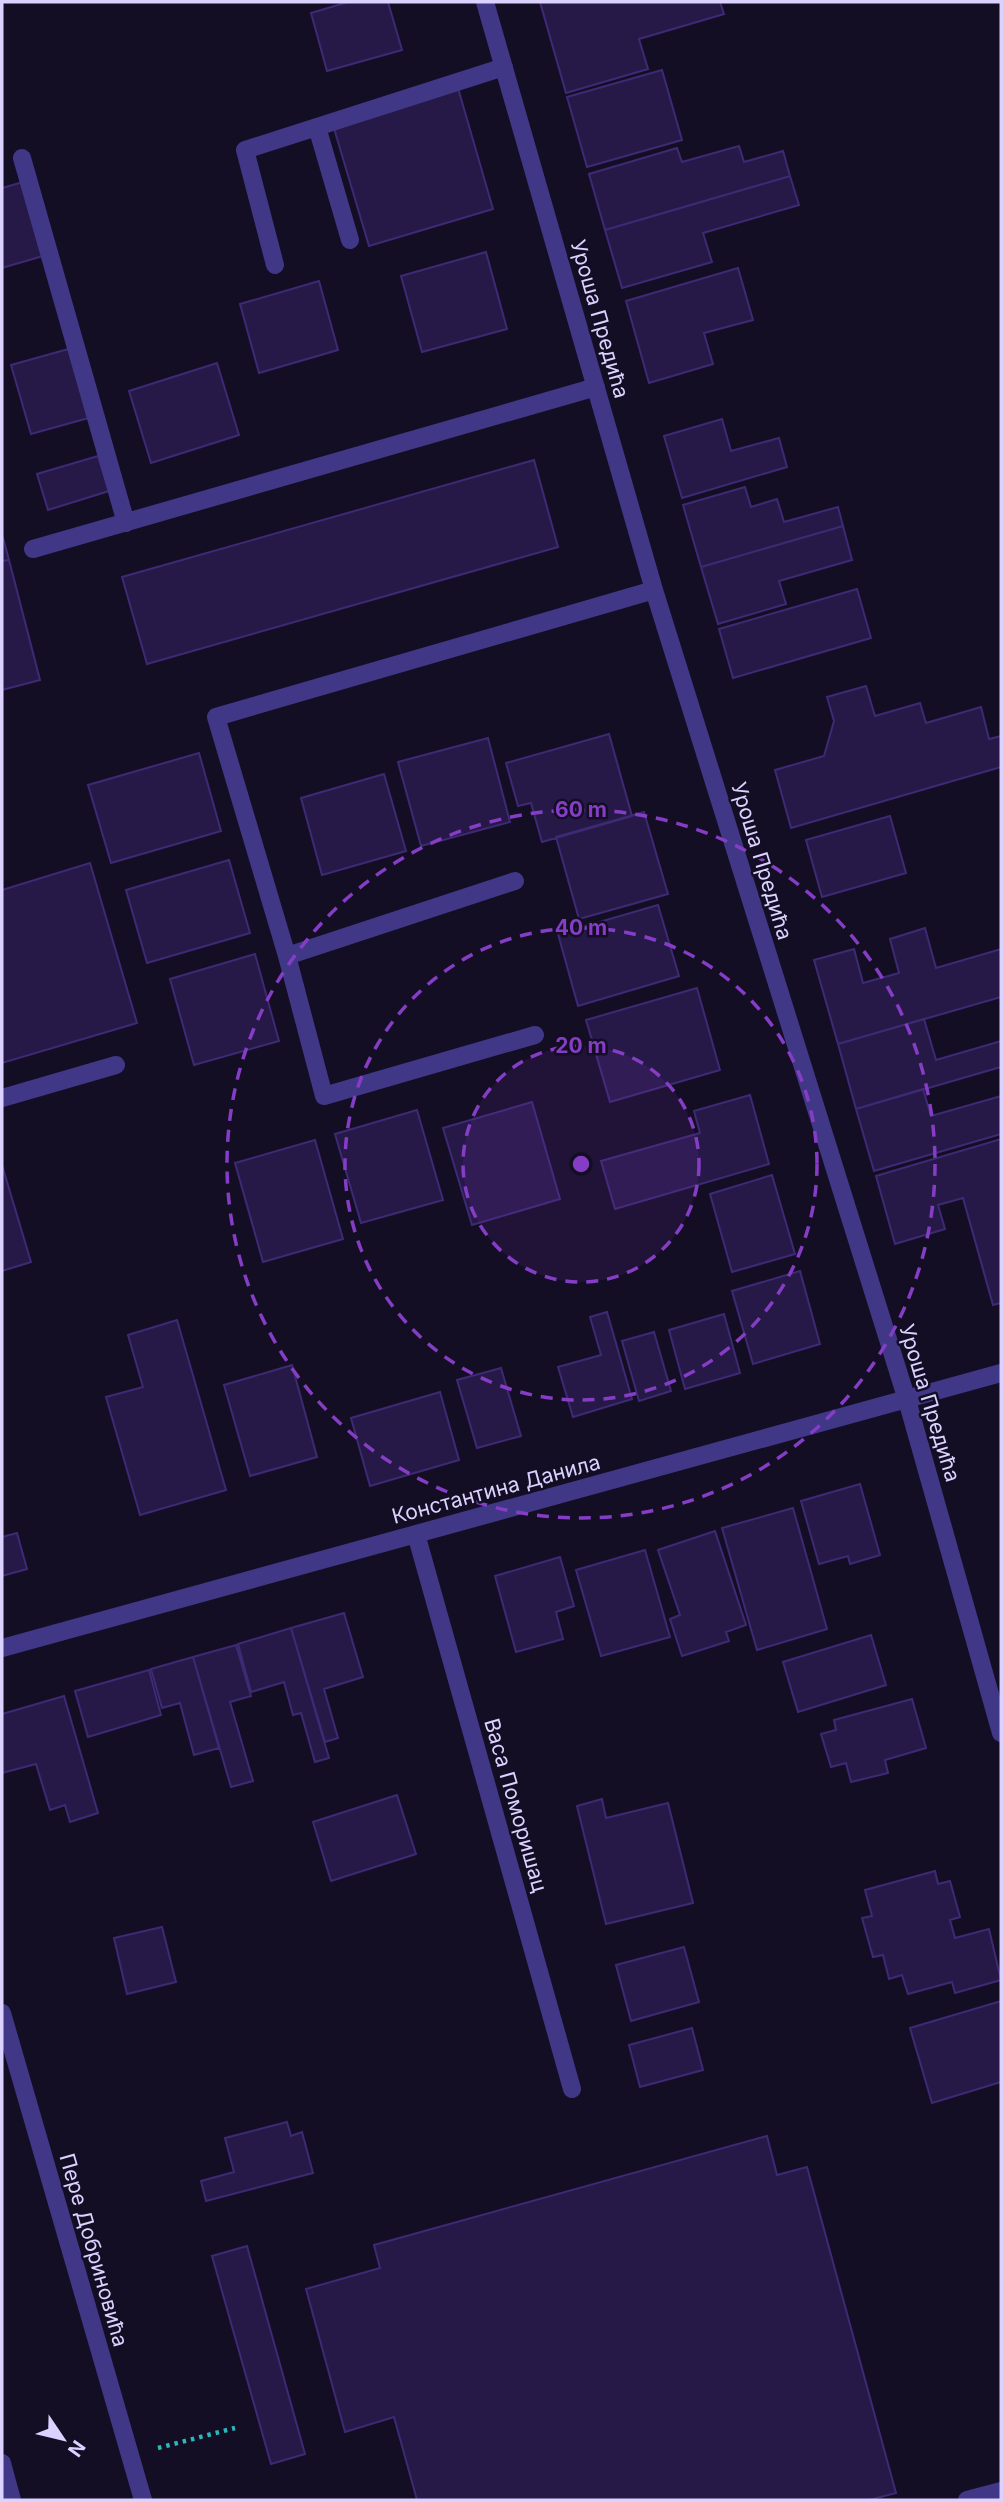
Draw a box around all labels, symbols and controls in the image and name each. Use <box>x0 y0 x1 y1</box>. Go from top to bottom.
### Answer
street label: Уроша Предића <box>565 237 635 401</box>
street label: Уроша Предића <box>726 779 798 943</box>
text: 60 m <box>555 797 607 822</box>
text: 40 m <box>555 915 607 940</box>
text: 20 m <box>555 1033 607 1058</box>
centre of rings <box>569 1152 593 1176</box>
street label: Уроша Предића <box>894 1321 966 1485</box>
street label: Константина Данила <box>389 1449 603 1529</box>
street label: Васа Поморишац <box>479 1715 553 1895</box>
street label: Пере Добриновића <box>54 2150 134 2350</box>
north arrow <box>28 2404 98 2474</box>
text: N <box>63 2436 90 2461</box>

